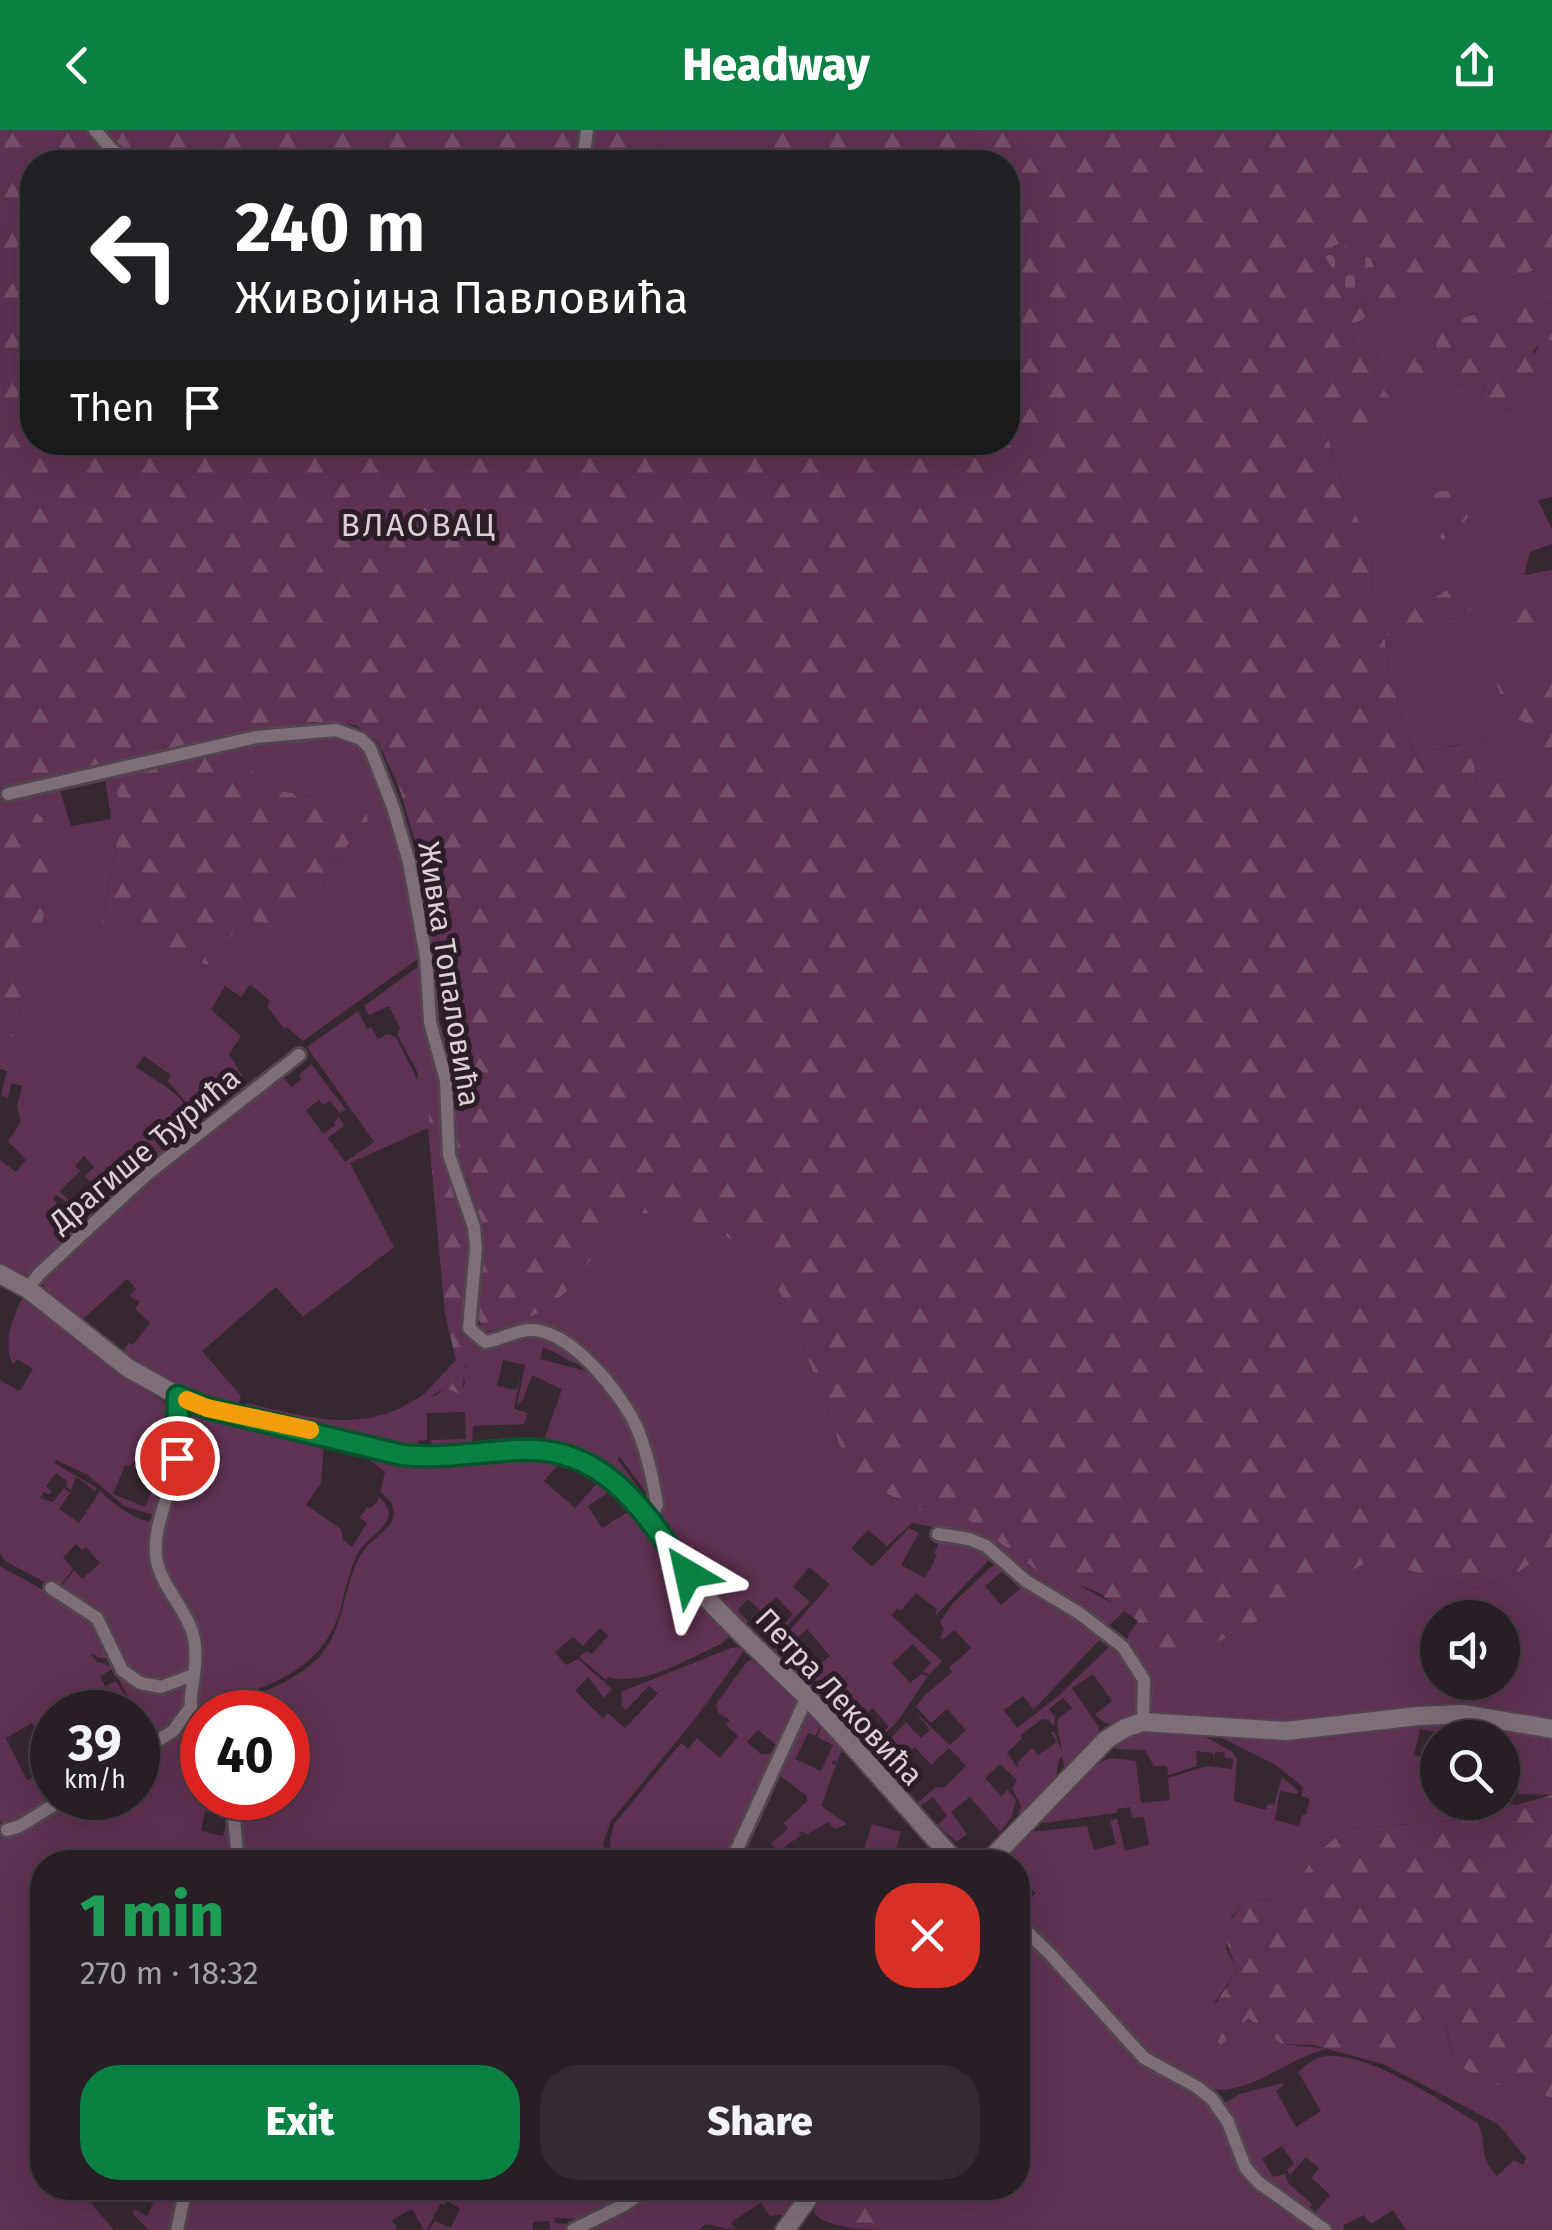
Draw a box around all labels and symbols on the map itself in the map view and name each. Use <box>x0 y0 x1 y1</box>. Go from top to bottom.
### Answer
district label: ВЛАОВАЦ <box>340 506 498 544</box>
street label: Живка Топаловића <box>410 839 488 1109</box>
street label: Драгише Ђурића <box>42 1060 247 1241</box>
pin <box>135 1416 220 1501</box>
position arrow <box>636 1522 740 1626</box>
street label: Петра Лековића <box>748 1601 930 1793</box>
speed limit sign: 40 <box>180 1690 310 1820</box>

